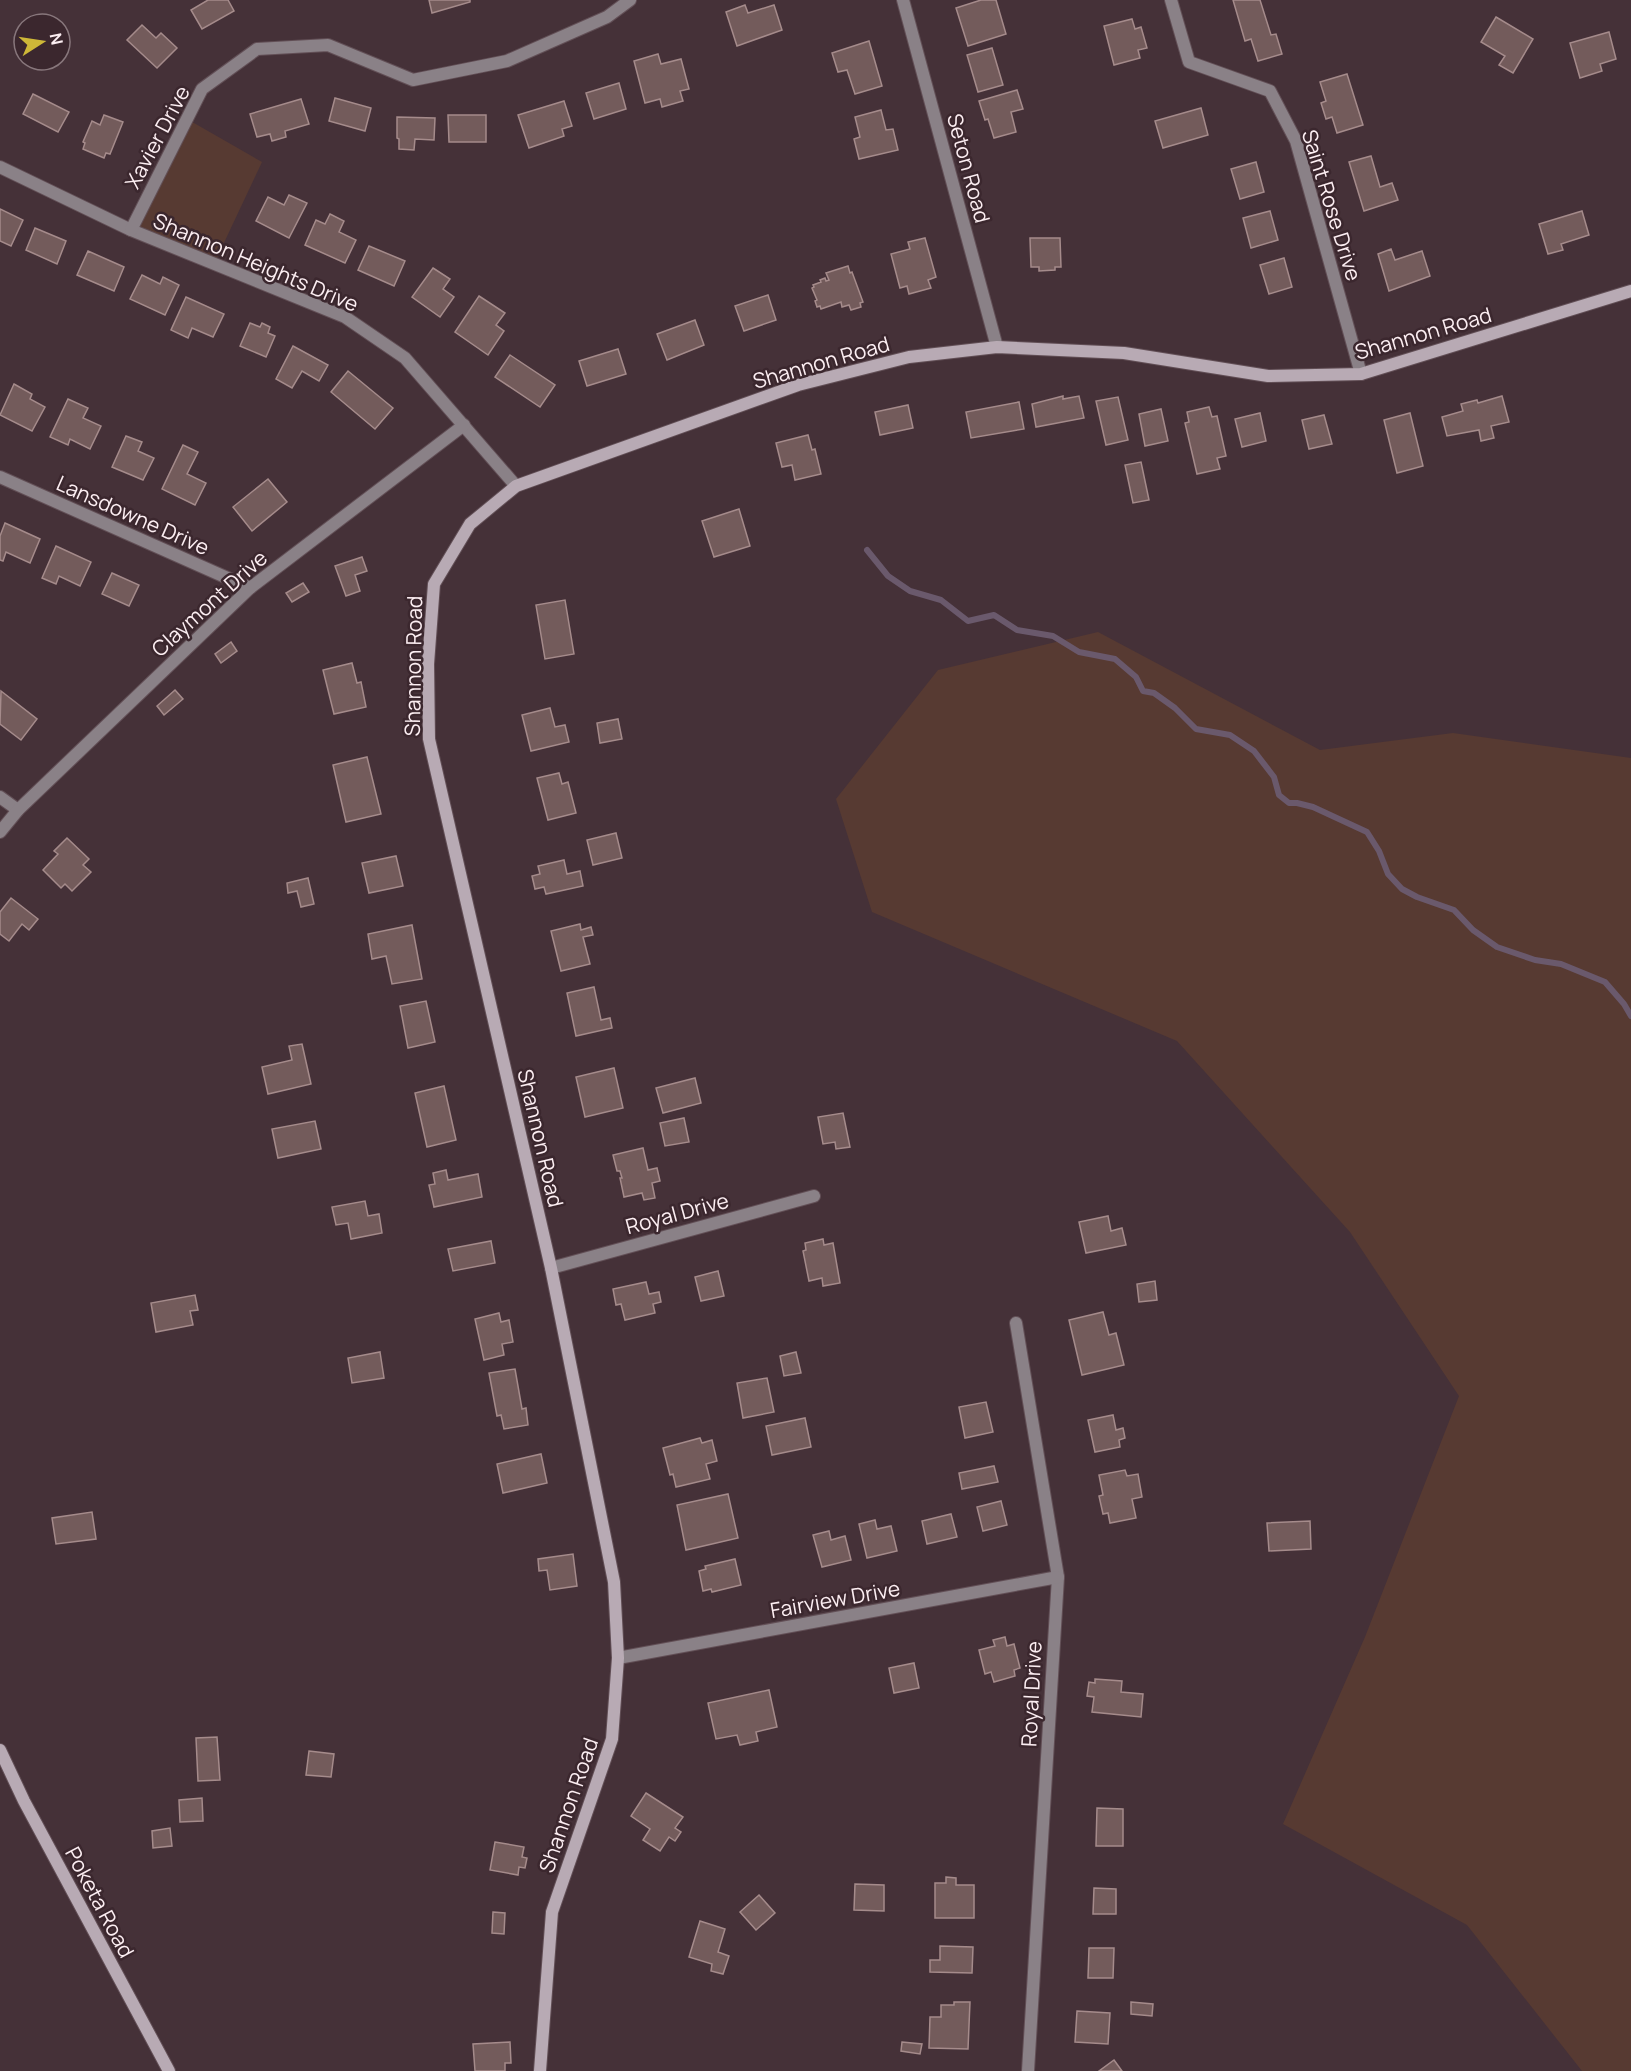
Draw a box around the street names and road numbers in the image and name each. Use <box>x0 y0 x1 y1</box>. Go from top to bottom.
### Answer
street label: Xavier Drive <box>118 81 196 193</box>
street label: Seton Road <box>941 110 997 226</box>
street label: Saint Rose Drive <box>1296 126 1368 284</box>
street label: Shannon Heights Drive <box>149 206 363 318</box>
street label: Shannon Road <box>1351 300 1495 366</box>
street label: Shannon Road <box>749 329 893 395</box>
street label: Lansdowne Drive <box>52 469 214 561</box>
street label: Claymont Drive <box>145 544 273 662</box>
street label: Shannon Road <box>398 595 428 737</box>
street label: Shannon Road <box>512 1066 570 1210</box>
street label: Royal Drive <box>622 1186 732 1240</box>
street label: Fairview Drive <box>768 1574 902 1624</box>
street label: Royal Drive <box>1014 1640 1048 1748</box>
street label: Shannon Road <box>532 1734 604 1876</box>
street label: Poketa Road <box>59 1842 141 1962</box>

